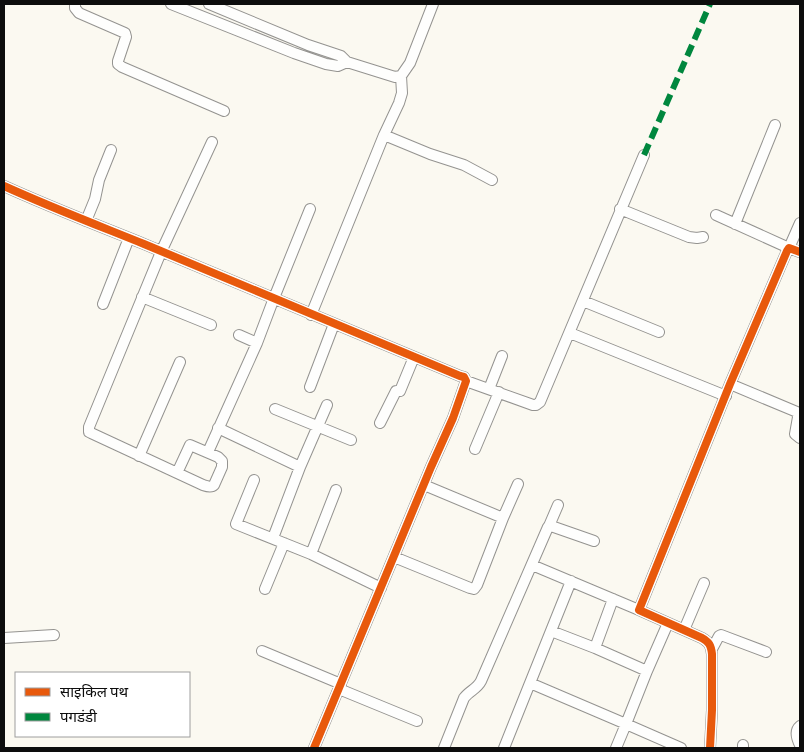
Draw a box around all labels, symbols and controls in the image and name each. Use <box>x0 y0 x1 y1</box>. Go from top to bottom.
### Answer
legend <box>15 672 190 737</box>
text: साइकिल पथ <box>60 683 128 701</box>
text: पगडंडी <box>60 708 98 726</box>

